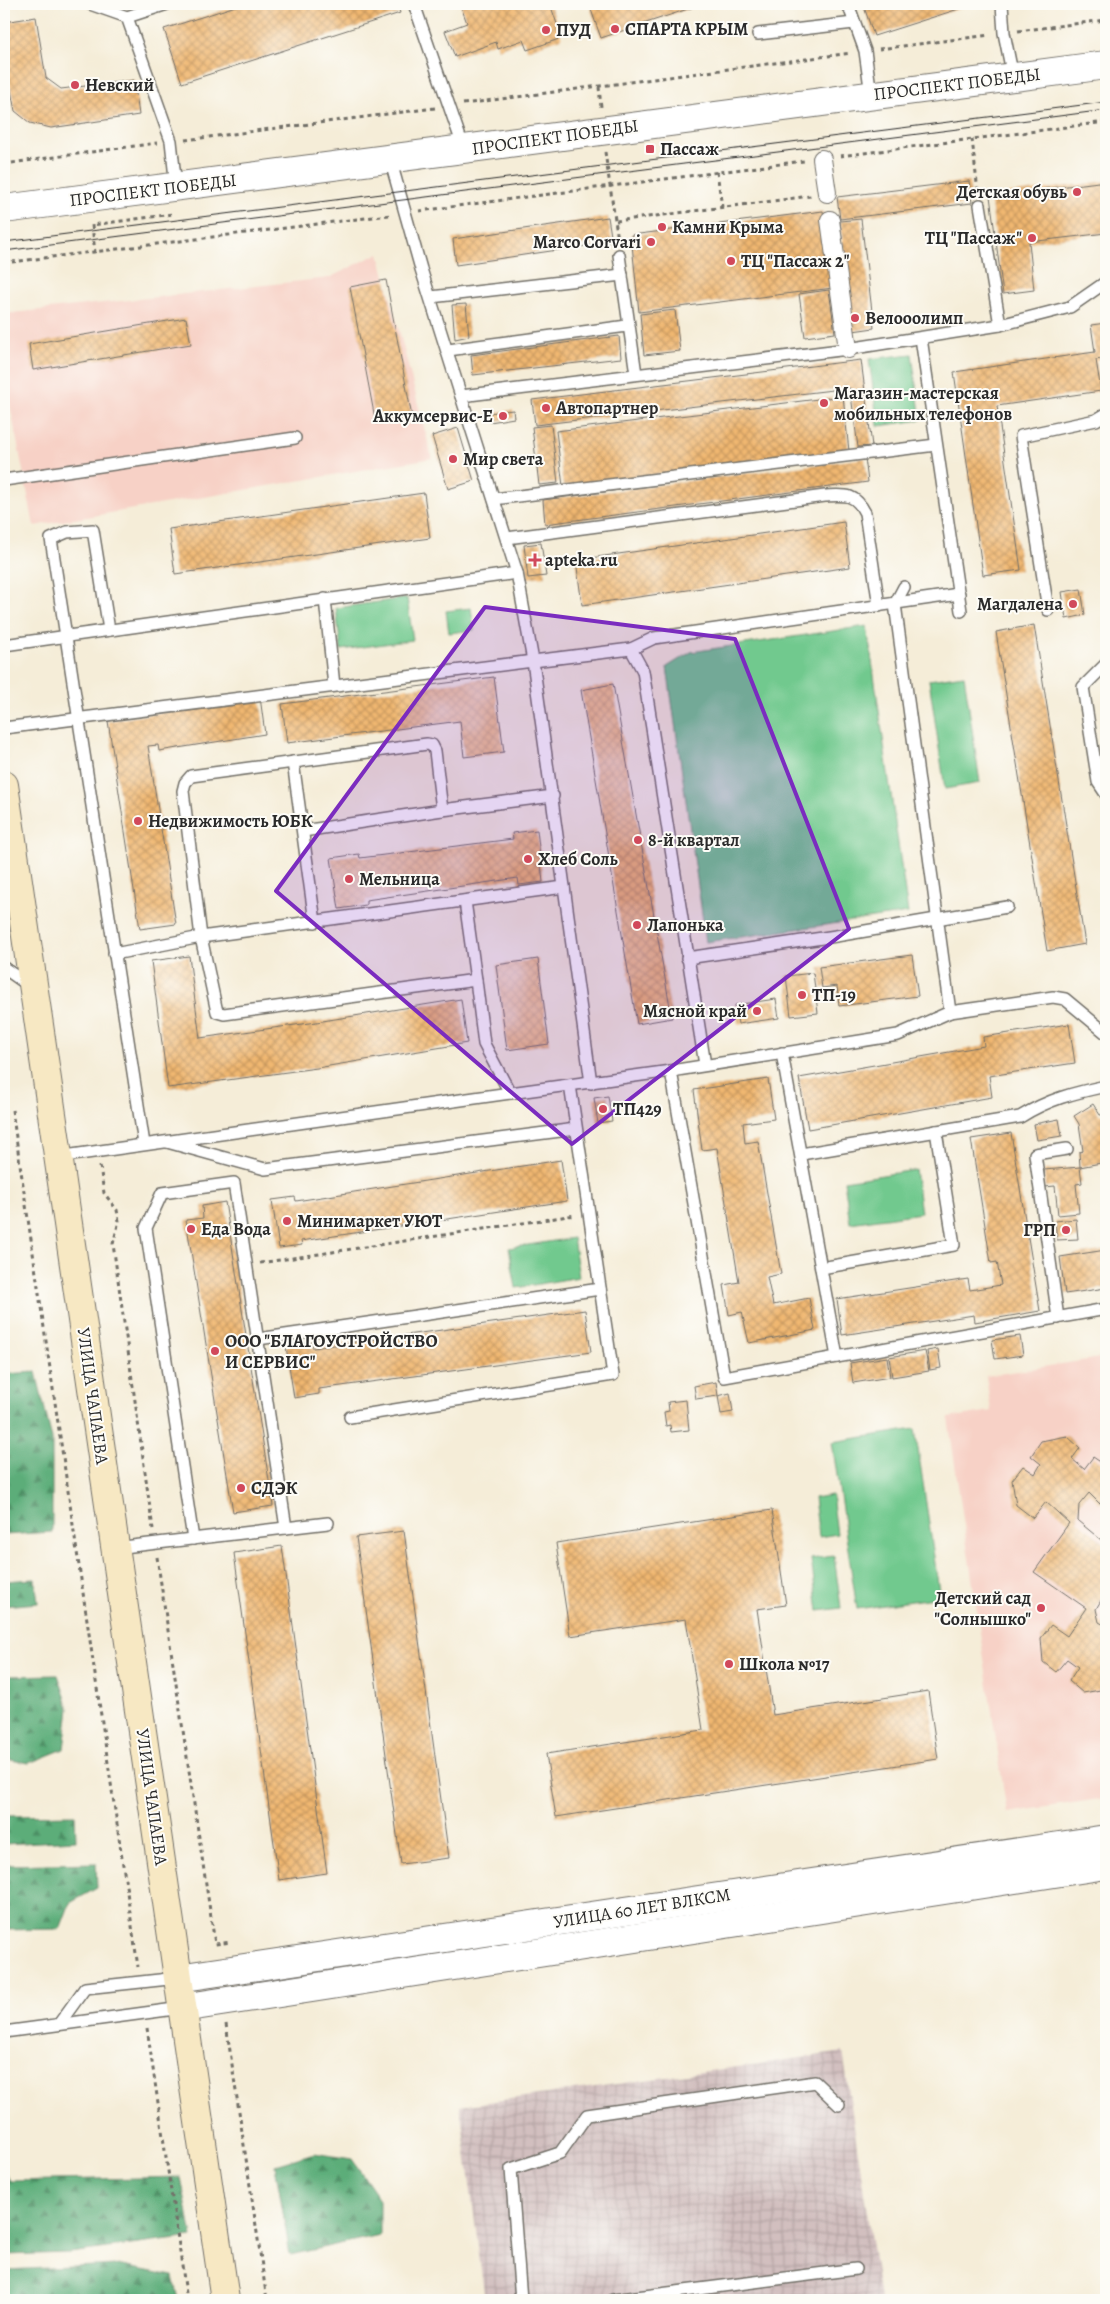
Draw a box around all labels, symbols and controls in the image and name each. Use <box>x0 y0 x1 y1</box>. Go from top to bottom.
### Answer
place label: СПАРТА КРЫМ <box>625 17 748 41</box>
place label: ПУД <box>556 18 591 42</box>
marker: СПАРТА КРЫМ <box>609 23 621 35</box>
marker: ПУД <box>540 24 552 36</box>
street label: ПРОСПЕКТ ПОБЕДЫ <box>872 62 1042 106</box>
place label: Невский <box>85 73 154 97</box>
marker: Невский <box>69 79 81 91</box>
street label: ПРОСПЕКТ ПОБЕДЫ <box>470 113 640 161</box>
place label: Пассаж <box>660 137 719 161</box>
marker: Пассаж <box>644 143 656 155</box>
street label: ПРОСПЕКТ ПОБЕДЫ <box>68 168 238 212</box>
place label: Детская обувь <box>956 180 1068 204</box>
marker: Детская обувь <box>1071 186 1083 198</box>
place label: Камни Крыма <box>672 215 784 239</box>
marker: Камни Крыма <box>656 221 668 233</box>
place label: ТЦ "Пассаж" <box>925 226 1022 250</box>
place label: Marco Corvari <box>533 230 641 254</box>
marker: ТЦ "Пассаж" <box>1026 232 1038 244</box>
marker: Marco Corvari <box>645 236 657 248</box>
place label: ТЦ "Пассаж 2" <box>741 249 850 273</box>
marker: ТЦ "Пассаж 2" <box>725 255 737 267</box>
place label: Велооолимп <box>865 306 963 330</box>
marker: Велооолимп <box>849 312 861 324</box>
place label: Магазин-мастерская мобильных телефонов <box>834 381 1012 426</box>
place label: Автопартнер <box>555 396 659 420</box>
marker: Магазин-мастерская мобильных телефонов <box>818 397 830 409</box>
marker: Автопартнер <box>540 402 552 414</box>
place label: Аккумсервис-Е <box>372 404 493 428</box>
marker: Аккумсервис-Е <box>497 410 509 422</box>
place label: Мир света <box>463 447 544 471</box>
marker: Мир света <box>447 453 459 465</box>
place label: apteka.ru <box>545 548 618 572</box>
marker: apteka.ru <box>529 554 541 566</box>
place label: Магдалена <box>977 592 1063 616</box>
marker: Магдалена <box>1067 598 1079 610</box>
place label: Недвижимость ЮБК <box>148 809 313 833</box>
marker: Недвижимость ЮБК <box>132 815 144 827</box>
place label: 8-й квартал <box>648 828 740 852</box>
marker: 8-й квартал <box>632 834 644 846</box>
place label: Хлеб Соль <box>538 847 618 871</box>
marker: Хлеб Соль <box>522 853 534 865</box>
place label: Мельница <box>359 867 440 891</box>
marker: Мельница <box>343 873 355 885</box>
place label: Лапонька <box>647 913 724 937</box>
marker: Лапонька <box>631 919 643 931</box>
place label: ТП-19 <box>812 983 856 1007</box>
marker: ТП-19 <box>796 989 808 1001</box>
place label: Мясной край <box>643 999 747 1023</box>
marker: Мясной край <box>751 1005 763 1017</box>
place label: ТП429 <box>613 1097 662 1121</box>
marker: ТП429 <box>597 1103 609 1115</box>
place label: Минимаркет УЮТ <box>297 1209 443 1233</box>
marker: Минимаркет УЮТ <box>281 1215 293 1227</box>
place label: Еда Вода <box>201 1217 271 1241</box>
place label: ГРП <box>1023 1218 1056 1242</box>
marker: Еда Вода <box>185 1223 197 1235</box>
marker: ГРП <box>1060 1224 1072 1236</box>
street label: УЛИЦА ЧАПАЕВА <box>72 1326 115 1466</box>
place label: ООО "БЛАГОУСТРОЙСТВО И СЕРВИС" <box>225 1329 438 1374</box>
marker: ООО "БЛАГОУСТРОЙСТВО И СЕРВИС" <box>209 1345 221 1357</box>
place label: СДЭК <box>251 1476 298 1500</box>
marker: СДЭК <box>235 1482 247 1494</box>
place label: Детский сад "Солнышко" <box>934 1586 1031 1631</box>
marker: Детский сад "Солнышко" <box>1035 1602 1047 1614</box>
place label: Школа №17 <box>739 1652 830 1676</box>
marker: Школа №17 <box>723 1658 735 1670</box>
street label: УЛИЦА ЧАПАЕВА <box>131 1727 174 1867</box>
street label: УЛИЦА 60 ЛЕТ ВЛКСМ <box>552 1882 732 1934</box>

